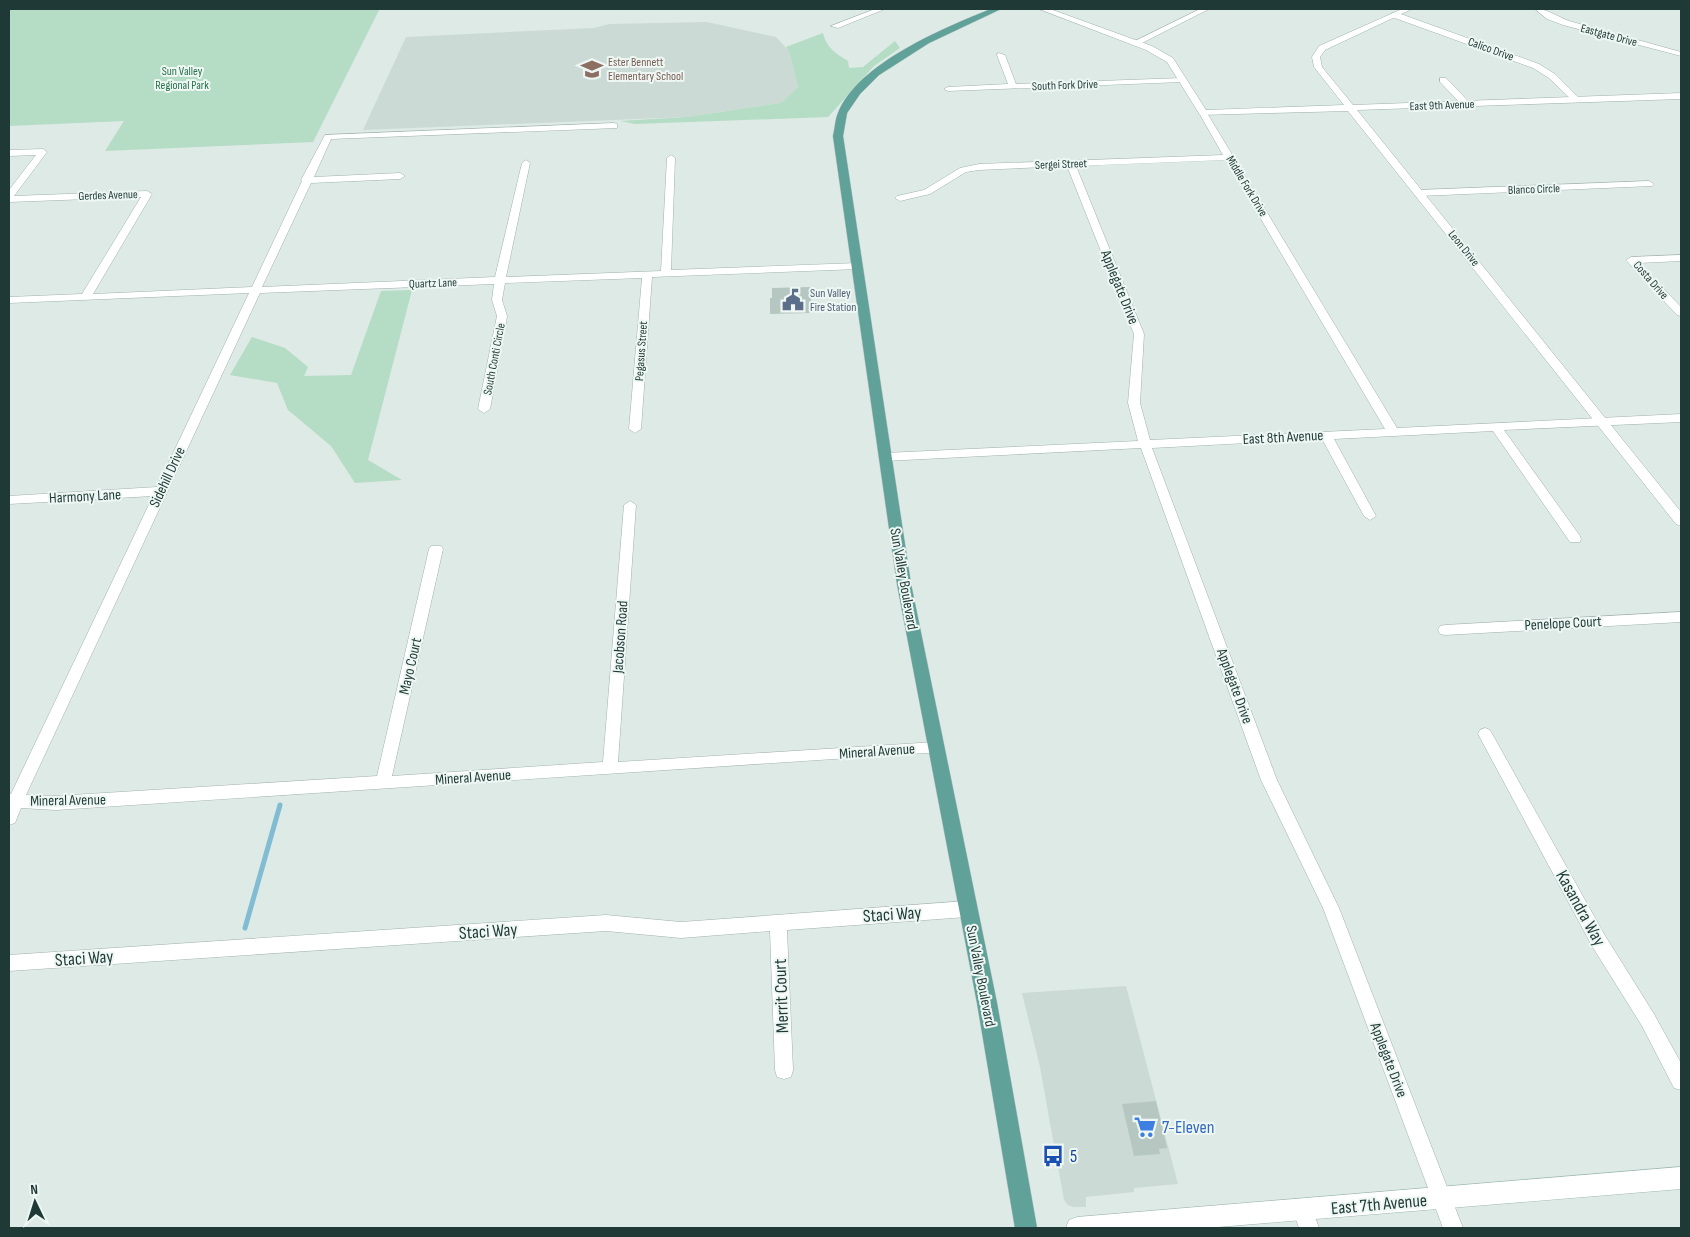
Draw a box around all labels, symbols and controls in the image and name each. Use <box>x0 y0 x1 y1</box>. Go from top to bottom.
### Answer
street label: Eastgate Drive <box>1579 21 1639 50</box>
street label: Calico Drive <box>1466 34 1516 65</box>
place label: Ester Bennett Elementary School <box>608 55 683 84</box>
school or university icon: Ester Bennett Elementary School <box>579 56 605 82</box>
park label: Sun Valley Regional Park <box>155 64 209 93</box>
street label: South Fork Drive <box>1032 77 1098 94</box>
street label: East 9th Avenue <box>1409 97 1475 114</box>
street label: Middle Fork Drive <box>1222 153 1271 220</box>
street label: Sergei Street <box>1035 156 1088 173</box>
street label: Blanco Circle <box>1508 181 1560 198</box>
street label: Gerdes Avenue <box>78 187 138 204</box>
street label: Leon Drive <box>1445 227 1483 270</box>
street label: Applegate Drive <box>1096 246 1143 327</box>
street label: Costa Drive <box>1630 258 1672 303</box>
street label: Quartz Lane <box>409 275 457 292</box>
place label: Sun Valley Fire Station <box>810 286 856 315</box>
public building icon: Sun Valley Fire Station <box>780 287 806 313</box>
street label: Pegasus Street <box>632 320 651 381</box>
street label: South Conti Circle <box>480 322 509 396</box>
street label: East 8th Avenue <box>1242 426 1324 449</box>
street label: Sidehill Drive <box>145 444 190 511</box>
street label: Harmony Lane <box>49 485 121 508</box>
street label: Sun Valley Boulevard <box>885 527 922 631</box>
street label: Jacobson Road <box>608 600 633 675</box>
street label: Penelope Court <box>1524 612 1602 635</box>
street label: Mayo Court <box>395 636 426 696</box>
street label: Applegate Drive <box>1212 645 1257 726</box>
street label: Mineral Avenue <box>839 739 916 764</box>
street label: Mineral Avenue <box>435 765 512 790</box>
street label: Mineral Avenue <box>30 790 106 811</box>
street label: Kasandra Way <box>1551 867 1610 950</box>
street label: Staci Way <box>862 902 922 927</box>
street label: Staci Way <box>458 919 518 944</box>
street label: Sun Valley Boulevard <box>961 924 1000 1028</box>
street label: Staci Way <box>54 946 114 971</box>
street label: Merrit Court <box>770 958 793 1034</box>
street label: Applegate Drive <box>1365 1019 1411 1100</box>
supermarket icon: 7-Eleven <box>1132 1114 1158 1140</box>
place label: 7-Eleven <box>1162 1117 1215 1138</box>
bus stop icon: 5 <box>1040 1143 1066 1169</box>
place label: 5 <box>1070 1146 1077 1167</box>
north arrow <box>10 1177 60 1227</box>
text: N <box>30 1181 38 1198</box>
street label: East 7th Avenue <box>1330 1190 1428 1219</box>

